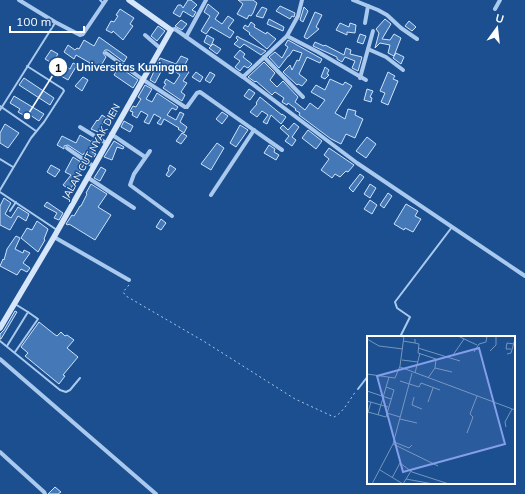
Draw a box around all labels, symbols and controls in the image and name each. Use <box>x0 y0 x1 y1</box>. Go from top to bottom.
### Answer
scale bar <box>10 8 84 34</box>
north arrow <box>477 8 517 48</box>
text: U <box>494 11 505 26</box>
text: 100 m <box>16 14 51 29</box>
callout: Universitas Kuningan <box>48 56 196 79</box>
text: 1 <box>54 60 62 75</box>
text: Universitas Kuningan <box>76 60 188 74</box>
street label: JALAN CUT NYAK DIEN <box>59 101 123 203</box>
inset map <box>367 336 515 484</box>

